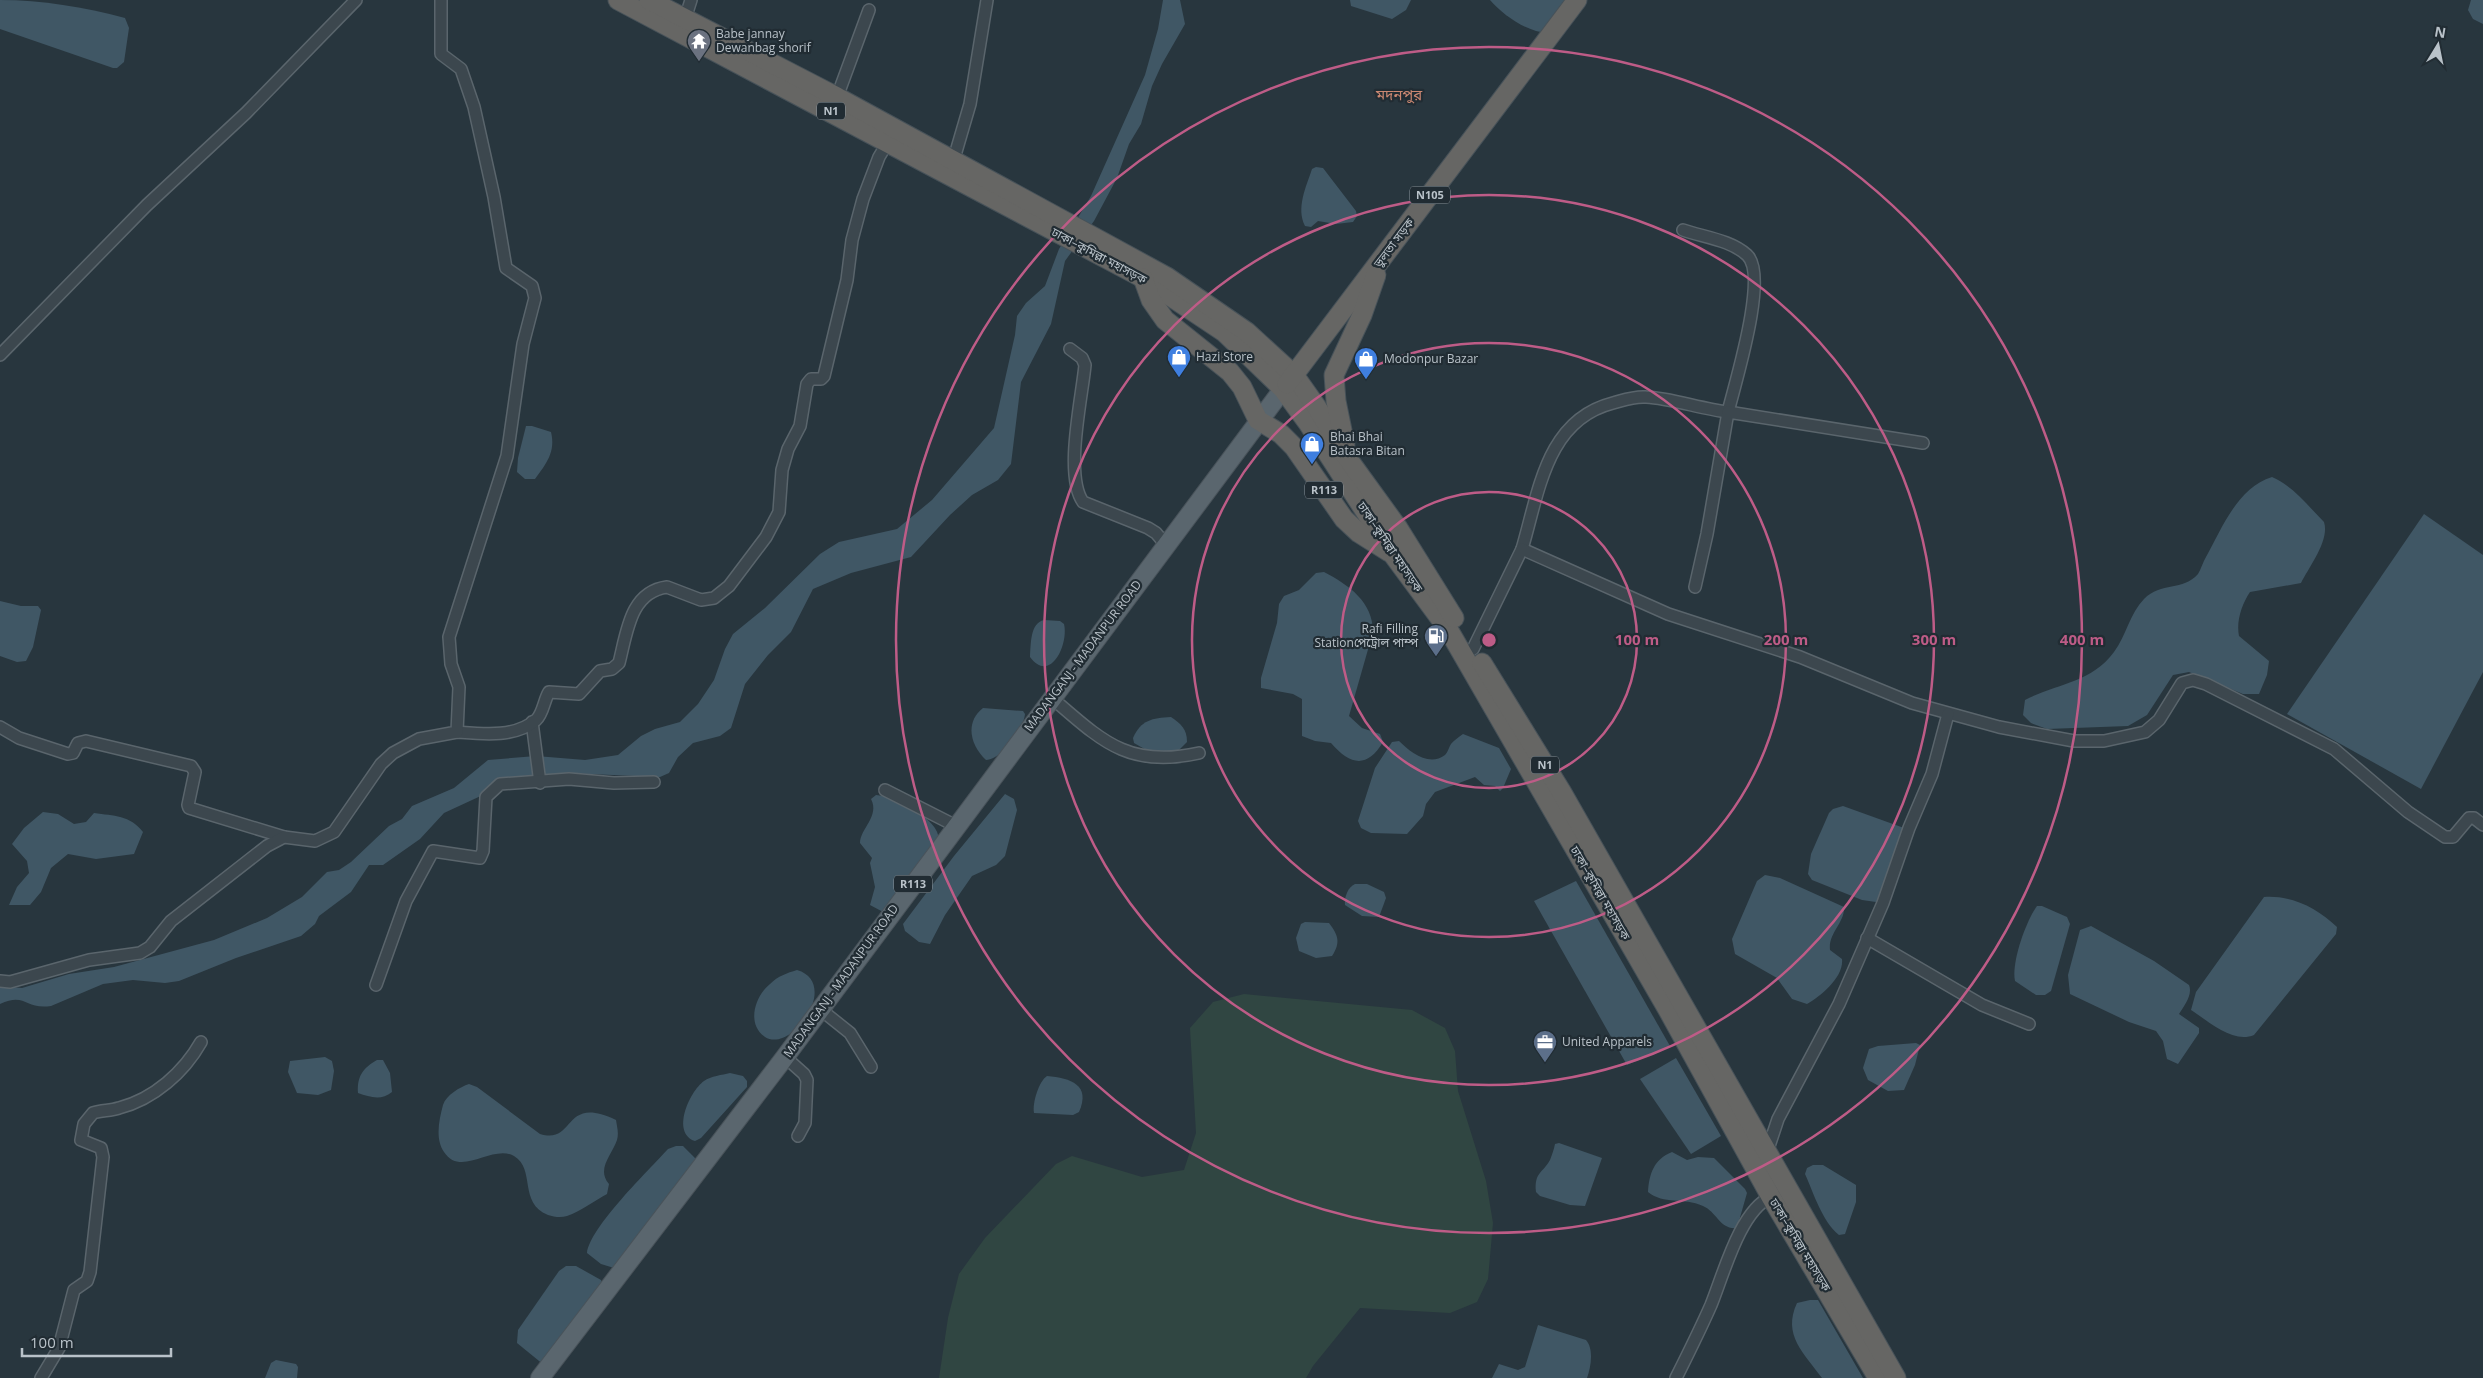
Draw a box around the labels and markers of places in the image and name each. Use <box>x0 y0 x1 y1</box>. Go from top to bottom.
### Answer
place label: Babe jannay Dewanbag shorif <box>716 25 812 56</box>
temple icon: Babe jannay Dewanbag shorif <box>686 28 712 62</box>
shop icon: Hazi Store <box>1166 344 1192 378</box>
shop icon: Modonpur Bazar <box>1353 346 1379 380</box>
place label: Hazi Store <box>1196 348 1253 365</box>
place label: Modonpur Bazar <box>1384 350 1478 367</box>
place label: Bhai Bhai Batasra Bitan <box>1330 428 1405 459</box>
shop icon: Bhai Bhai Batasra Bitan <box>1299 431 1325 465</box>
place label: Rafi Filling Stationপেট্রোল পাম্প <box>1315 620 1418 651</box>
fuel station icon: Rafi Filling Stationপেট্রোল পাম্প <box>1423 623 1449 657</box>
centre of rings <box>1480 631 1498 649</box>
office icon: United Apparels <box>1532 1029 1558 1063</box>
place label: United Apparels <box>1562 1033 1652 1050</box>

